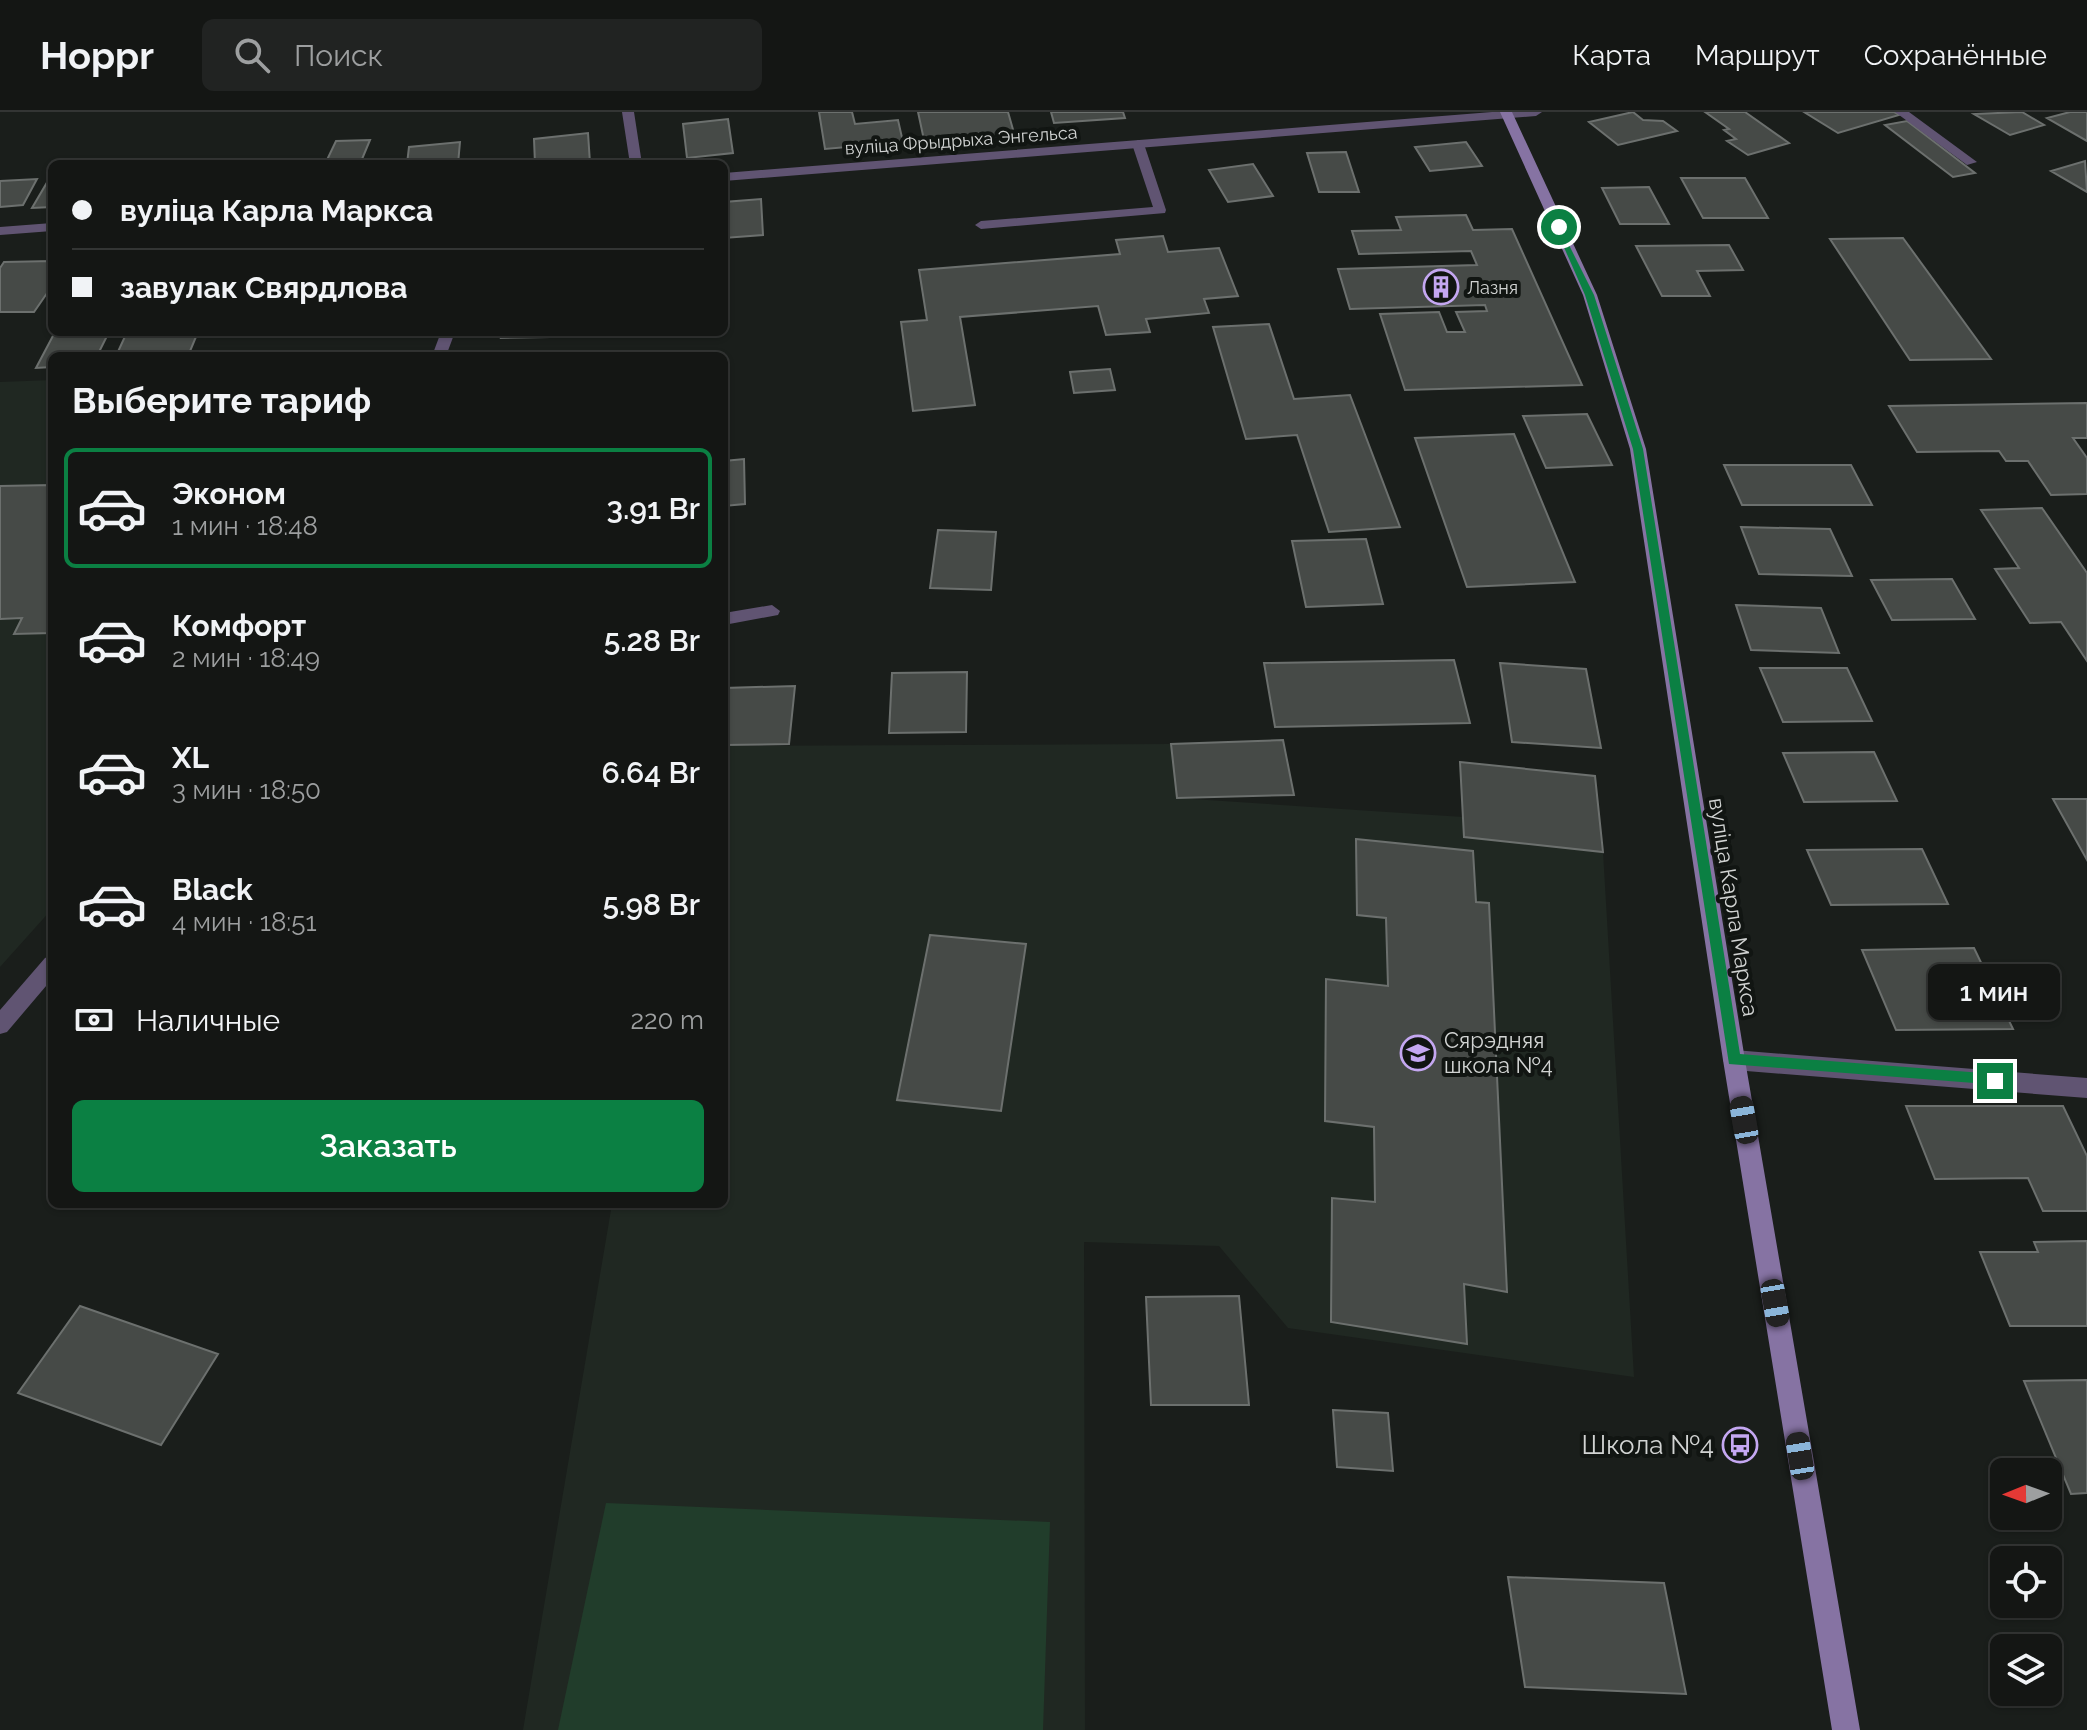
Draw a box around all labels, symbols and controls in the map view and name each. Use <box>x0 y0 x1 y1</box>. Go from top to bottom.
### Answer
search box <box>202 19 762 91</box>
text: Hoppr <box>40 33 154 78</box>
icon: search <box>230 33 274 77</box>
text: Поиск <box>294 38 383 73</box>
text: Карта <box>1572 39 1651 72</box>
text: Маршрут <box>1695 39 1820 72</box>
text: Сохранённые <box>1864 39 2047 72</box>
street label: вуліца Фрыдрыха Энгельса <box>844 121 1078 159</box>
text: вуліца Карла Маркса <box>120 193 433 228</box>
route start <box>1541 209 1577 245</box>
building icon: Лазня <box>1422 268 1460 306</box>
text: завулак Свярдлова <box>120 270 407 305</box>
place label: Лазня <box>1467 277 1518 298</box>
text: Выберите тариф <box>72 379 371 421</box>
icon: car <box>76 472 148 544</box>
text: Эконом <box>172 476 286 511</box>
text: 3.91 Br <box>606 491 700 526</box>
text: 1 мин · 18:48 <box>172 511 318 541</box>
icon: car <box>76 604 148 676</box>
text: Комфорт <box>172 608 306 643</box>
text: 5.28 Br <box>604 623 700 658</box>
text: 2 мин · 18:49 <box>172 643 320 673</box>
icon: car <box>76 736 148 808</box>
text: XL <box>172 740 209 775</box>
text: 6.64 Br <box>601 755 700 790</box>
text: 3 мин · 18:50 <box>172 775 321 805</box>
street label: вуліца Карла Маркса <box>1704 796 1764 1018</box>
icon: car <box>76 868 148 940</box>
text: Black <box>172 872 253 907</box>
text: 5.98 Br <box>603 887 700 922</box>
text: 4 мин · 18:51 <box>172 907 317 937</box>
callout: 1 мин <box>1929 965 2061 1021</box>
text: 1 мин <box>1960 977 2028 1007</box>
icon: cash <box>72 998 116 1042</box>
text: Наличные <box>136 1003 280 1038</box>
text: 220 m <box>630 1005 704 1035</box>
place label: Сярэдняя школа №4 <box>1444 1027 1553 1078</box>
school or university icon: Сярэдняя школа №4 <box>1399 1034 1437 1072</box>
route end <box>1977 1063 2013 1099</box>
car <box>1728 1094 1760 1146</box>
button: Заказать <box>72 1100 704 1192</box>
car <box>1759 1277 1791 1329</box>
bus stop icon: Школа №4 <box>1721 1426 1759 1464</box>
place label: Школа №4 <box>1582 1430 1714 1460</box>
car <box>1784 1430 1816 1482</box>
north arrow <box>1990 1458 2062 1530</box>
map controls <box>1990 1458 2062 1706</box>
button: locate <box>1990 1546 2062 1618</box>
button: layers <box>1990 1634 2062 1706</box>

